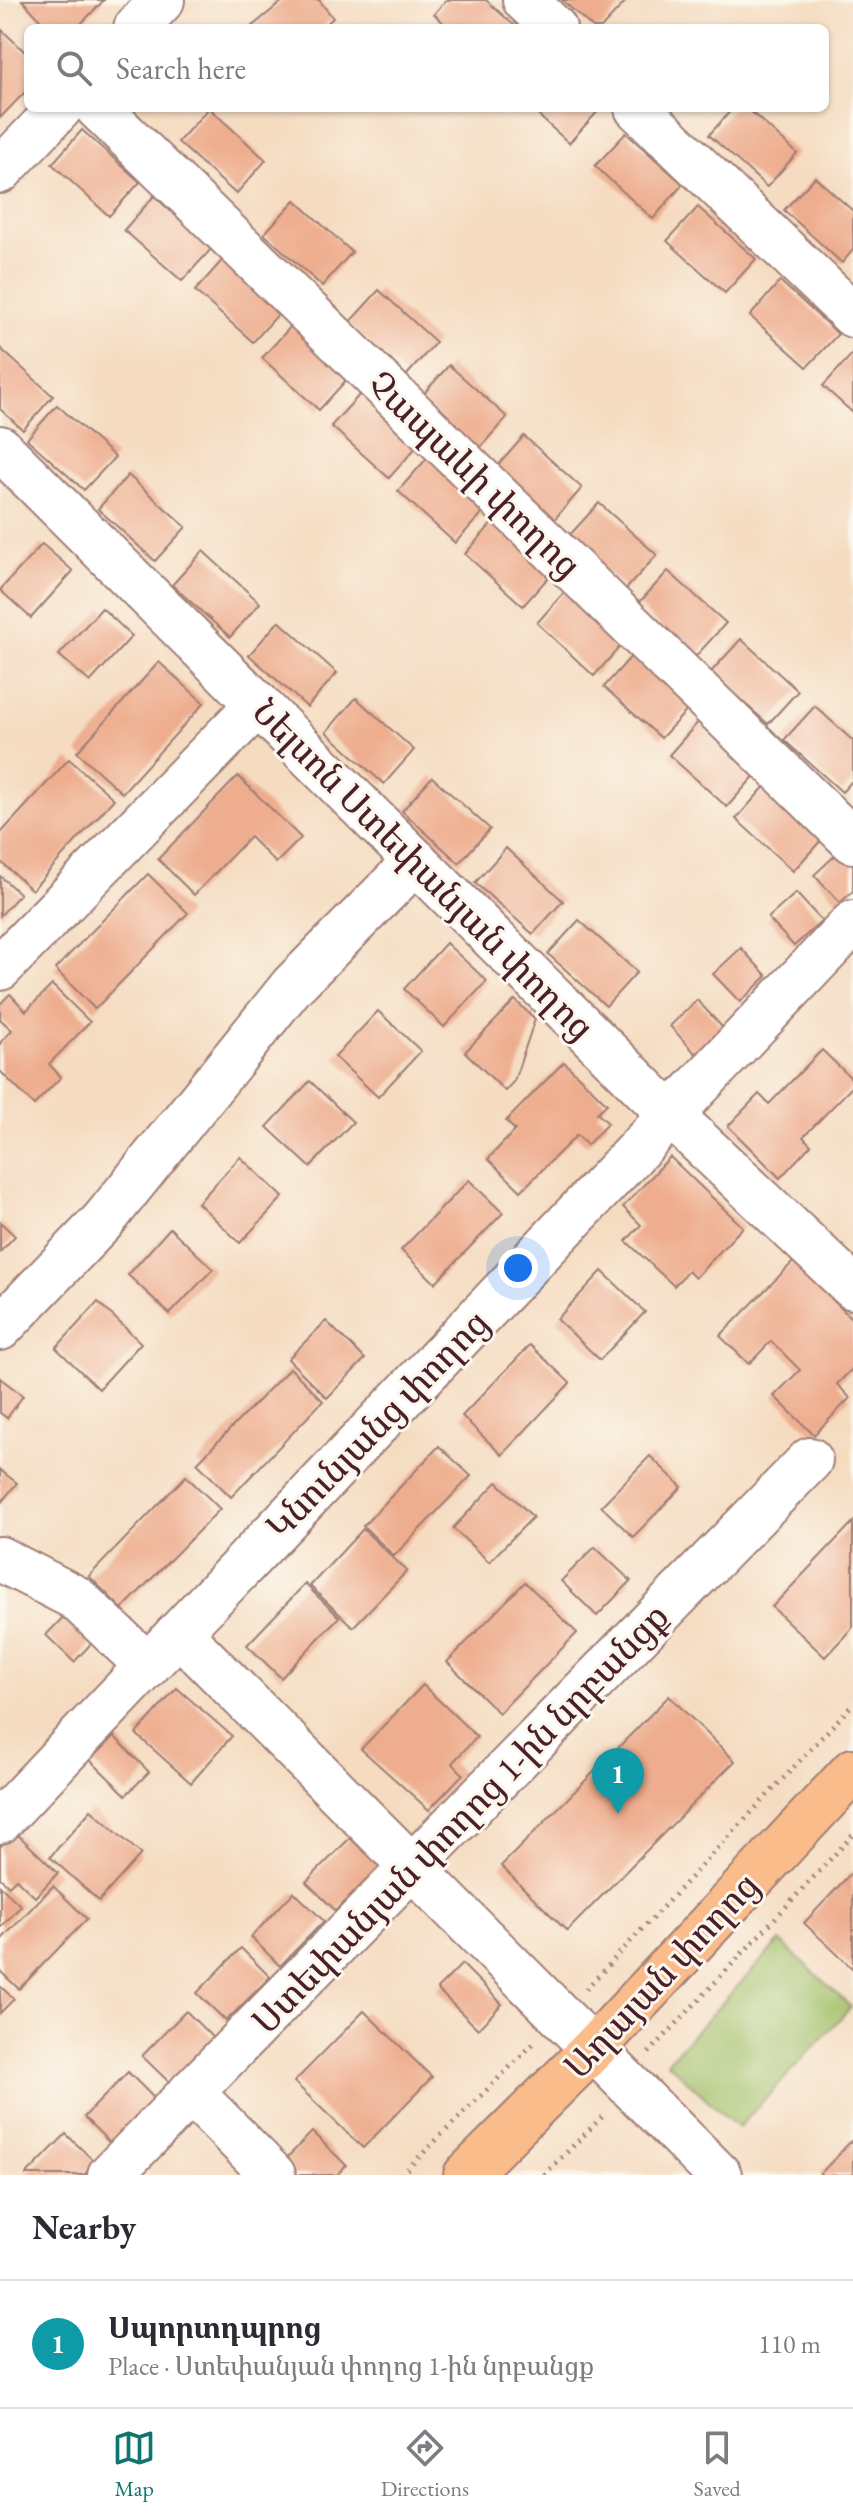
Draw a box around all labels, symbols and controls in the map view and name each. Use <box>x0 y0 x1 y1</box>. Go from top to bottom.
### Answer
search box <box>24 24 829 112</box>
icon: search <box>52 46 96 90</box>
text: Search here <box>116 49 246 88</box>
street label: Չապաևի փողոց <box>358 361 591 588</box>
street label: Նելսոն Ստեփանյան փողոց <box>243 688 605 1050</box>
your location <box>498 1248 538 1288</box>
street label: Կնունյանց փողոց <box>256 1300 499 1549</box>
street label: Ստեփանյան փողոց 1-ին նրբանցք <box>243 1594 677 2042</box>
pin: 1 <box>592 1748 644 1814</box>
street label: Աղայան փողոց <box>554 1862 769 2088</box>
text: Nearby <box>32 2205 136 2249</box>
text: Սպորտդպրոց <box>108 2308 322 2347</box>
text: 1 <box>51 2327 65 2361</box>
text: 110 m <box>758 2327 821 2361</box>
text: Place · Ստեփանյան փողոց 1-ին նրբանցք <box>108 2349 594 2383</box>
tab: Map <box>112 2426 156 2503</box>
tab: Directions <box>381 2426 469 2503</box>
tab: Saved <box>694 2426 741 2503</box>

